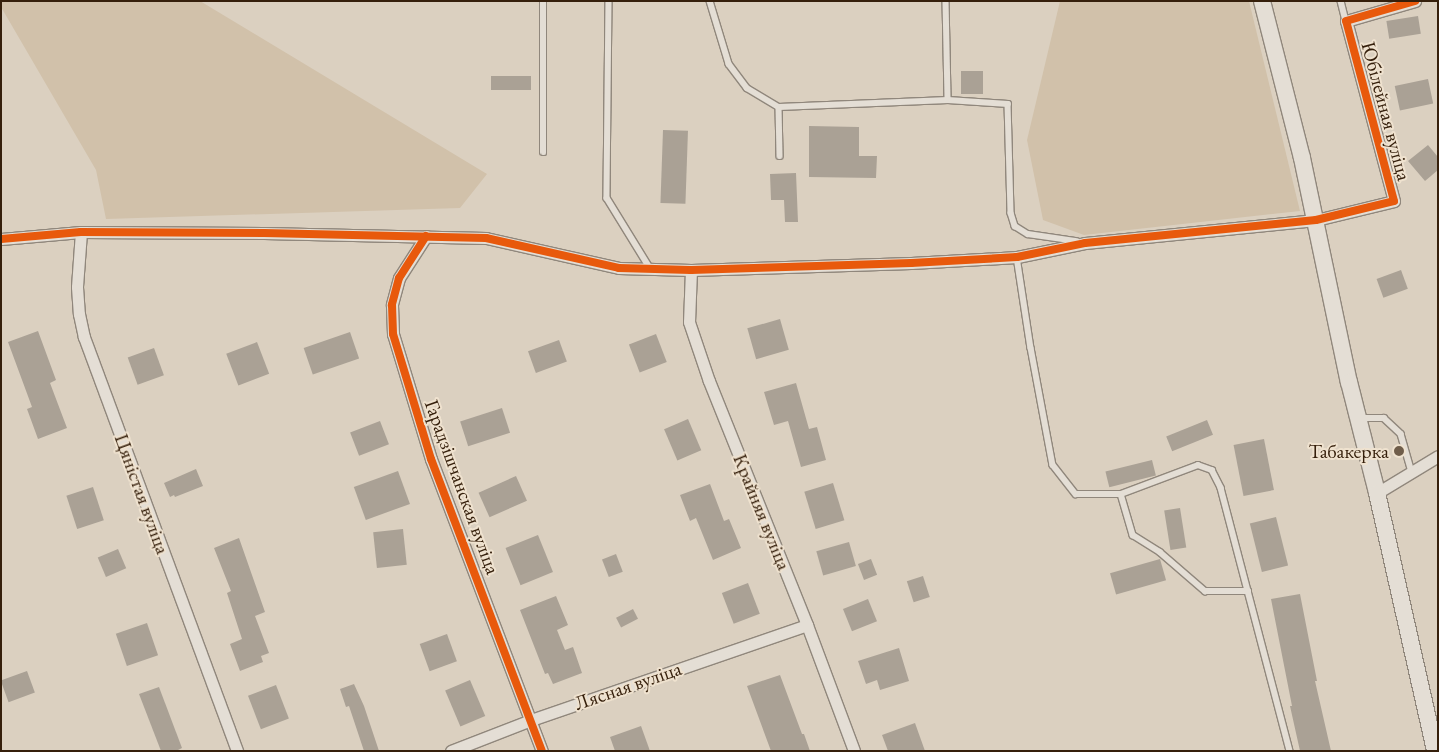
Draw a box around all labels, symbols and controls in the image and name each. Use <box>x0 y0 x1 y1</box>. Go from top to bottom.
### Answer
street label: Юбілейная вуліца <box>1356 39 1416 183</box>
street label: Гарадзішчанская вуліца <box>419 396 505 578</box>
street label: Цяністая вуліца <box>109 431 175 557</box>
place label: Табакерка <box>1308 439 1389 463</box>
marker: Табакерка <box>1393 445 1405 457</box>
street label: Крайняя вуліца <box>728 450 796 574</box>
street label: Лясная вуліца <box>571 656 685 716</box>

